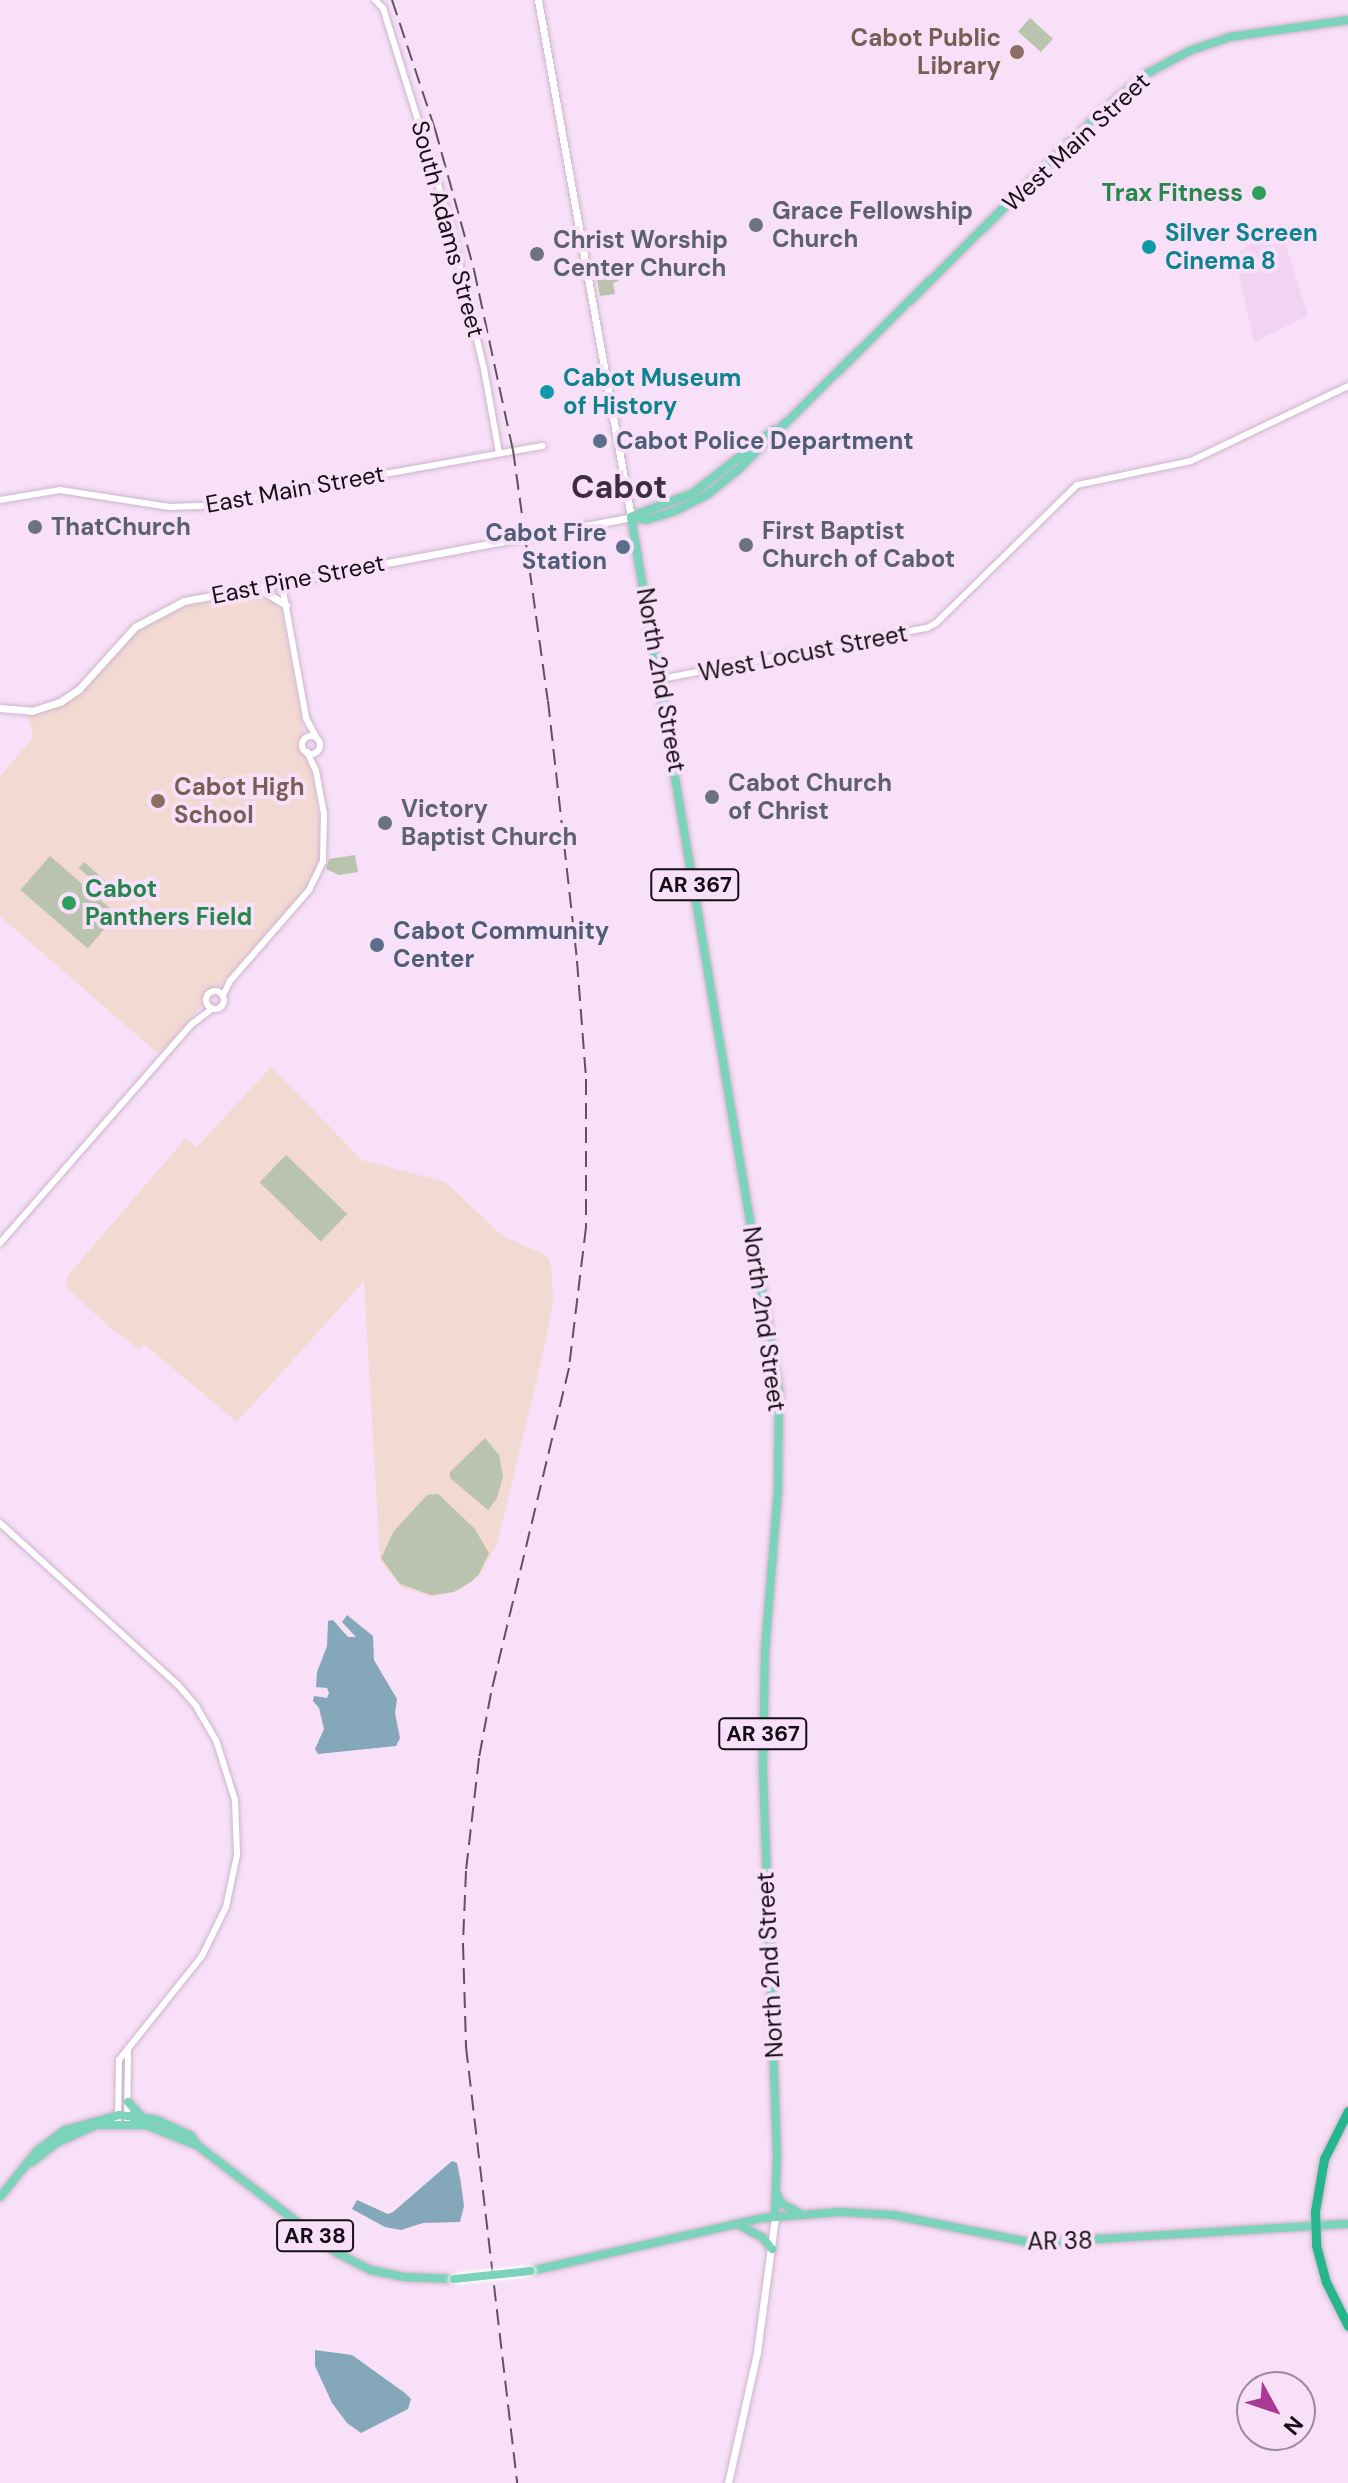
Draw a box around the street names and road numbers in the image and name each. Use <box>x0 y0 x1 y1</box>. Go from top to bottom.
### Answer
street label: West Main Street <box>997 67 1155 217</box>
street label: South Adams Street <box>405 118 491 340</box>
street label: East Main Street <box>203 459 387 519</box>
street label: East Pine Street <box>209 548 387 610</box>
street label: North 2nd Street <box>631 586 691 774</box>
street label: West Locust Street <box>696 619 910 687</box>
road number: AR 367 <box>649 867 741 903</box>
street label: North 2nd Street <box>737 1225 791 1413</box>
road number: AR 367 <box>717 1716 809 1752</box>
street label: North 2nd Street <box>751 1871 789 2059</box>
road number: AR 38 <box>275 2218 355 2254</box>
street label: AR 38 <box>1027 2226 1093 2256</box>

